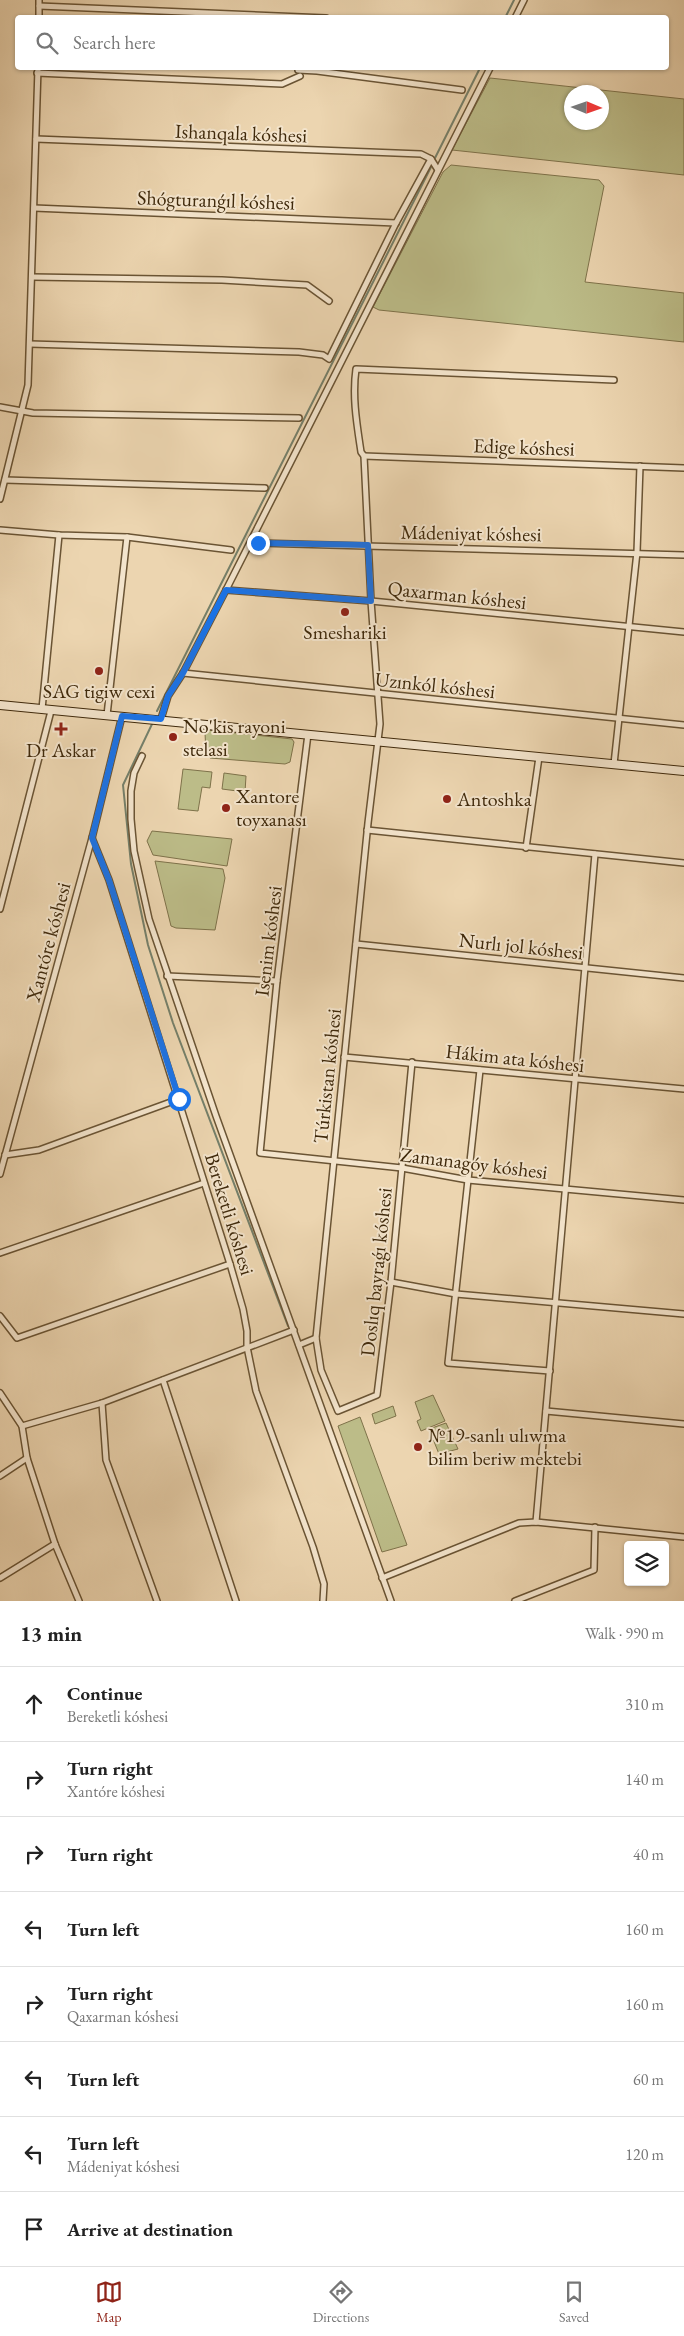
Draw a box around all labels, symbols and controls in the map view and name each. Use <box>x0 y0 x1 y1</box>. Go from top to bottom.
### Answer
search box <box>15 15 669 70</box>
icon: search <box>33 29 61 57</box>
text: Search here <box>73 30 155 55</box>
north arrow <box>564 85 609 130</box>
street label: Ishanqala kóshesi <box>174 118 308 148</box>
street label: Shógturanǵıl kóshesi <box>137 184 295 216</box>
street label: Edige kóshesi <box>473 432 575 462</box>
street label: Mádeniyat kóshesi <box>400 519 542 547</box>
route end <box>247 532 270 555</box>
street label: Qaxarman kóshesi <box>386 575 528 615</box>
marker: Smeshariki <box>339 606 351 618</box>
place label: Smeshariki <box>303 619 387 645</box>
marker: SAG tigiw cexi <box>93 665 105 677</box>
street label: Uzınkól kóshesi <box>374 666 496 704</box>
place label: SAG tigiw cexi <box>43 678 155 704</box>
place label: No'kis rayoni stelasi <box>183 713 286 762</box>
marker: Dr Askar <box>54 722 68 736</box>
marker: No'kis rayoni stelasi <box>167 731 179 743</box>
place label: Dr Askar <box>26 737 96 763</box>
place label: Xantore toyxanası <box>235 783 307 832</box>
place label: Antoshka <box>456 786 532 812</box>
marker: Antoshka <box>441 793 453 805</box>
marker: Xantore toyxanası <box>220 802 232 814</box>
street label: Xantóre kóshesi <box>19 879 76 1006</box>
street label: Isenim kóshesi <box>248 884 288 998</box>
street label: Nurlı jol kóshesi <box>458 927 585 965</box>
street label: Túrkistan kóshesi <box>307 1007 347 1145</box>
street label: Hákim ata kóshesi <box>444 1038 586 1078</box>
route start <box>168 1088 191 1111</box>
street label: Zamanagóy kóshesi <box>399 1141 549 1185</box>
street label: Bereketli kóshesi <box>199 1150 261 1278</box>
street label: Doslıq bayraǵı kóshesi <box>354 1186 398 1358</box>
place label: №19-sanlı ulıwma bilim beriw mektebi <box>428 1422 582 1471</box>
marker: №19-sanlı ulıwma bilim beriw mektebi <box>412 1441 424 1453</box>
map controls <box>624 1541 669 1586</box>
button: layers <box>624 1541 669 1586</box>
text: 13 min <box>20 1620 82 1647</box>
text: Walk · 990 m <box>585 1623 664 1644</box>
text: Continue <box>67 1681 142 1706</box>
icon: ahead <box>20 1690 48 1718</box>
text: 310 m <box>625 1694 664 1715</box>
text: Bereketli kóshesi <box>67 1706 168 1727</box>
text: Turn right <box>67 1756 153 1781</box>
icon: right <box>20 1765 48 1793</box>
text: 140 m <box>625 1769 664 1790</box>
text: Xantóre kóshesi <box>67 1781 165 1802</box>
icon: right <box>20 1840 48 1868</box>
text: Turn right <box>67 1842 153 1867</box>
text: 40 m <box>633 1844 664 1865</box>
icon: left <box>20 1915 48 1943</box>
text: Turn left <box>67 1917 139 1942</box>
text: 160 m <box>625 1919 664 1940</box>
text: Turn right <box>67 1981 153 2006</box>
icon: right <box>20 1990 48 2018</box>
text: 160 m <box>625 1994 664 2015</box>
text: Qaxarman kóshesi <box>67 2006 179 2027</box>
icon: left <box>20 2065 48 2093</box>
text: Turn left <box>67 2067 139 2092</box>
text: 60 m <box>633 2069 664 2090</box>
text: Turn left <box>67 2131 139 2156</box>
icon: left <box>20 2140 48 2168</box>
text: 120 m <box>625 2144 664 2165</box>
text: Mádeniyat kóshesi <box>67 2156 180 2177</box>
icon: arrive <box>20 2215 48 2243</box>
text: Arrive at destination <box>67 2217 233 2242</box>
tab: Map <box>95 2278 123 2326</box>
tab: Directions <box>313 2278 369 2326</box>
tab: Saved <box>559 2278 589 2326</box>

